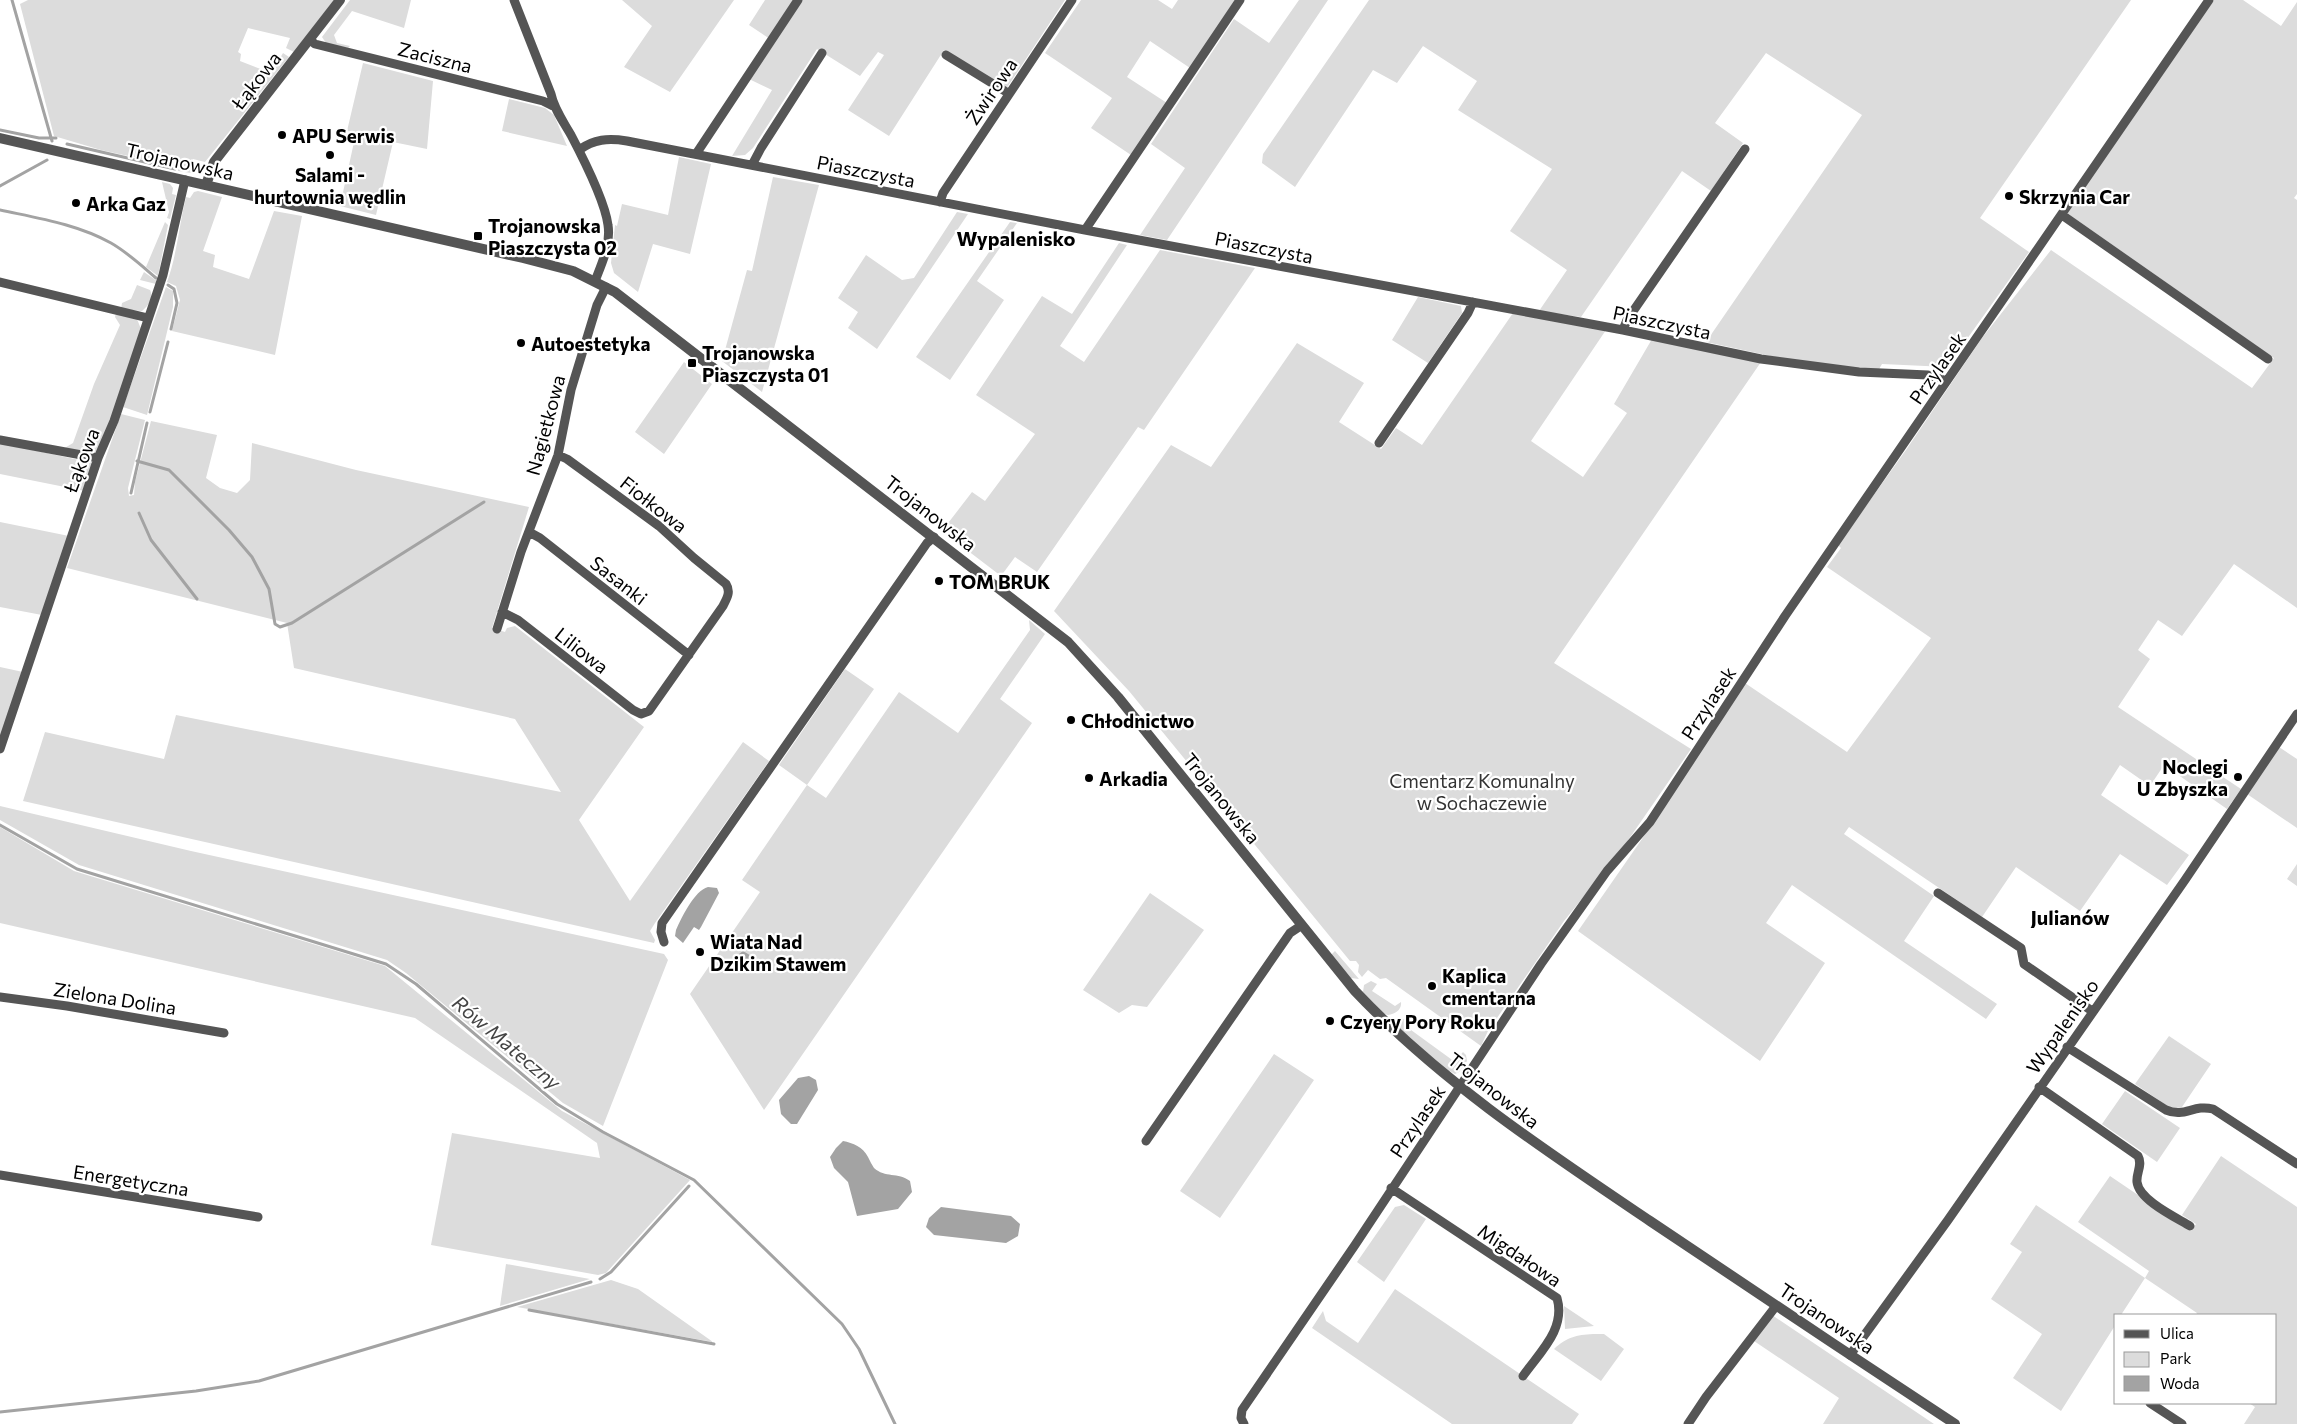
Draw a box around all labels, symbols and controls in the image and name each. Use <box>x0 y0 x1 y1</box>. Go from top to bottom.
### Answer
street label: Zaciszna <box>395 37 475 77</box>
street label: Łąkowa <box>226 47 286 114</box>
street label: Żwirowa <box>960 53 1022 129</box>
place label: APU Serwis <box>292 124 395 147</box>
marker: APU Serwis <box>276 129 288 141</box>
street label: Trojanowska <box>124 137 236 185</box>
marker: Salami - hurtownia wędlin <box>324 149 336 161</box>
street label: Piaszczysta <box>815 150 917 192</box>
place label: Salami - hurtownia wędlin <box>254 163 406 208</box>
place label: Skrzynia Car <box>2019 185 2130 208</box>
marker: Skrzynia Car <box>2003 190 2015 202</box>
place label: Arka Gaz <box>86 192 166 215</box>
marker: Arka Gaz <box>70 197 82 209</box>
place label: Trojanowska Piaszczysta 02 <box>488 214 617 259</box>
district label: Wypalenisko <box>957 226 1076 250</box>
street label: Piaszczysta <box>1213 226 1315 268</box>
marker: Trojanowska Piaszczysta 02 <box>472 230 484 242</box>
street label: Piaszczysta <box>1611 300 1713 344</box>
street label: Przylasek <box>1904 328 1970 408</box>
place label: Autoestetyka <box>531 332 651 355</box>
marker: Autoestetyka <box>515 337 527 349</box>
place label: Trojanowska Piaszczysta 01 <box>702 341 829 386</box>
marker: Trojanowska Piaszczysta 01 <box>686 357 698 369</box>
street label: Nagietkowa <box>521 372 569 478</box>
street label: Łąkowa <box>58 425 104 496</box>
street label: Trojanowska <box>881 470 981 556</box>
street label: Fiołkowa <box>616 471 692 537</box>
street label: Sasanki <box>586 551 652 609</box>
place label: TOM BRUK <box>949 570 1050 593</box>
marker: TOM BRUK <box>933 575 945 587</box>
street label: Liliowa <box>551 622 613 678</box>
street label: Przylasek <box>1676 662 1740 744</box>
place label: Chłodnictwo <box>1081 709 1194 732</box>
marker: Chłodnictwo <box>1065 714 1077 726</box>
street label: Trojanowska <box>1178 748 1266 848</box>
place label: Noclegi U Zbyszka <box>2137 755 2228 800</box>
place label: Arkadia <box>1099 767 1168 790</box>
park label: Cmentarz Komunalny w Sochaczewie <box>1389 769 1575 814</box>
marker: Noclegi U Zbyszka <box>2232 771 2244 783</box>
marker: Arkadia <box>1083 772 1095 784</box>
district label: Julianów <box>2030 905 2110 929</box>
place label: Wiata Nad Dzikim Stawem <box>710 930 846 975</box>
marker: Wiata Nad Dzikim Stawem <box>694 946 706 958</box>
place label: Kaplica cmentarna <box>1442 964 1536 1009</box>
street label: Wypalenisko <box>2021 974 2103 1078</box>
street label: Zielona Dolina <box>52 977 178 1019</box>
marker: Kaplica cmentarna <box>1426 980 1438 992</box>
water label: Rów Mateczny <box>448 990 566 1094</box>
place label: Czyery Pory Roku <box>1340 1010 1496 1033</box>
marker: Czyery Pory Roku <box>1324 1015 1336 1027</box>
street label: Trojanowska <box>1444 1047 1544 1133</box>
street label: Przylasek <box>1384 1080 1450 1162</box>
street label: Energetyczna <box>72 1160 190 1200</box>
street label: Migdałowa <box>1474 1219 1566 1291</box>
street label: Trojanowska <box>1775 1278 1879 1358</box>
legend <box>2114 1314 2277 1404</box>
text: Ulica <box>2160 1324 2194 1342</box>
text: Park <box>2160 1349 2191 1367</box>
text: Woda <box>2160 1374 2200 1392</box>

